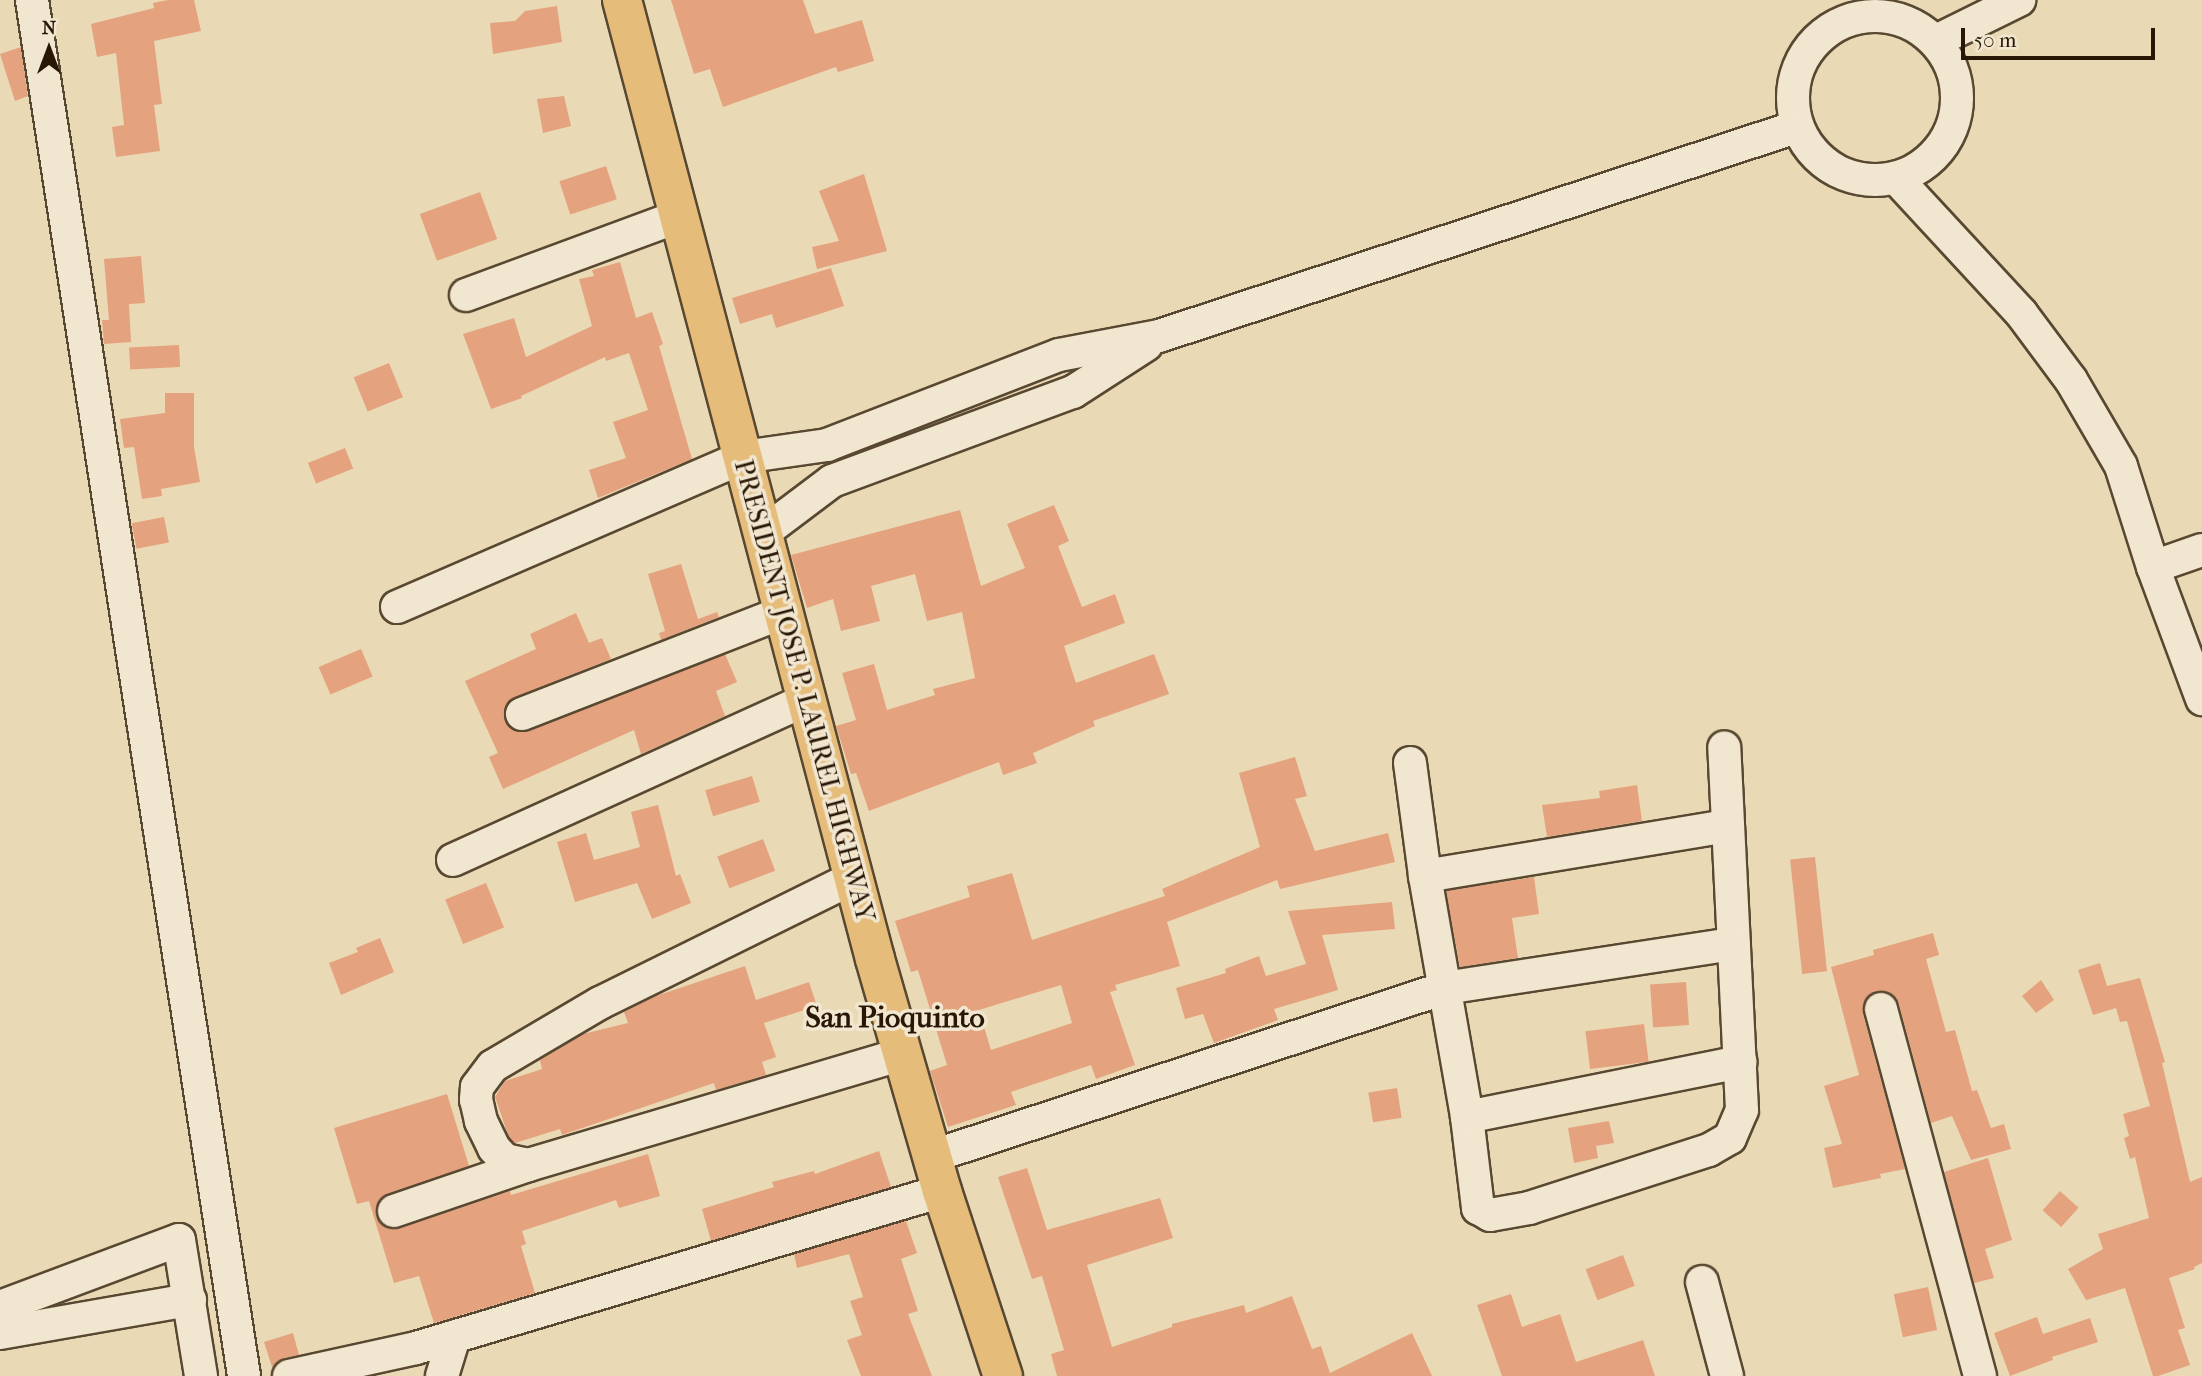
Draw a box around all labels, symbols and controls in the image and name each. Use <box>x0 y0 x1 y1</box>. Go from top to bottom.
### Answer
north arrow <box>14 14 84 84</box>
scale bar <box>1964 14 2158 58</box>
text: N <box>42 17 56 39</box>
text: 50 m <box>1974 28 2017 52</box>
street label: PRESIDENT JOSE P. LAUREL HIGHWAY <box>727 456 881 926</box>
district label: San Pioquinto <box>805 1000 985 1036</box>

